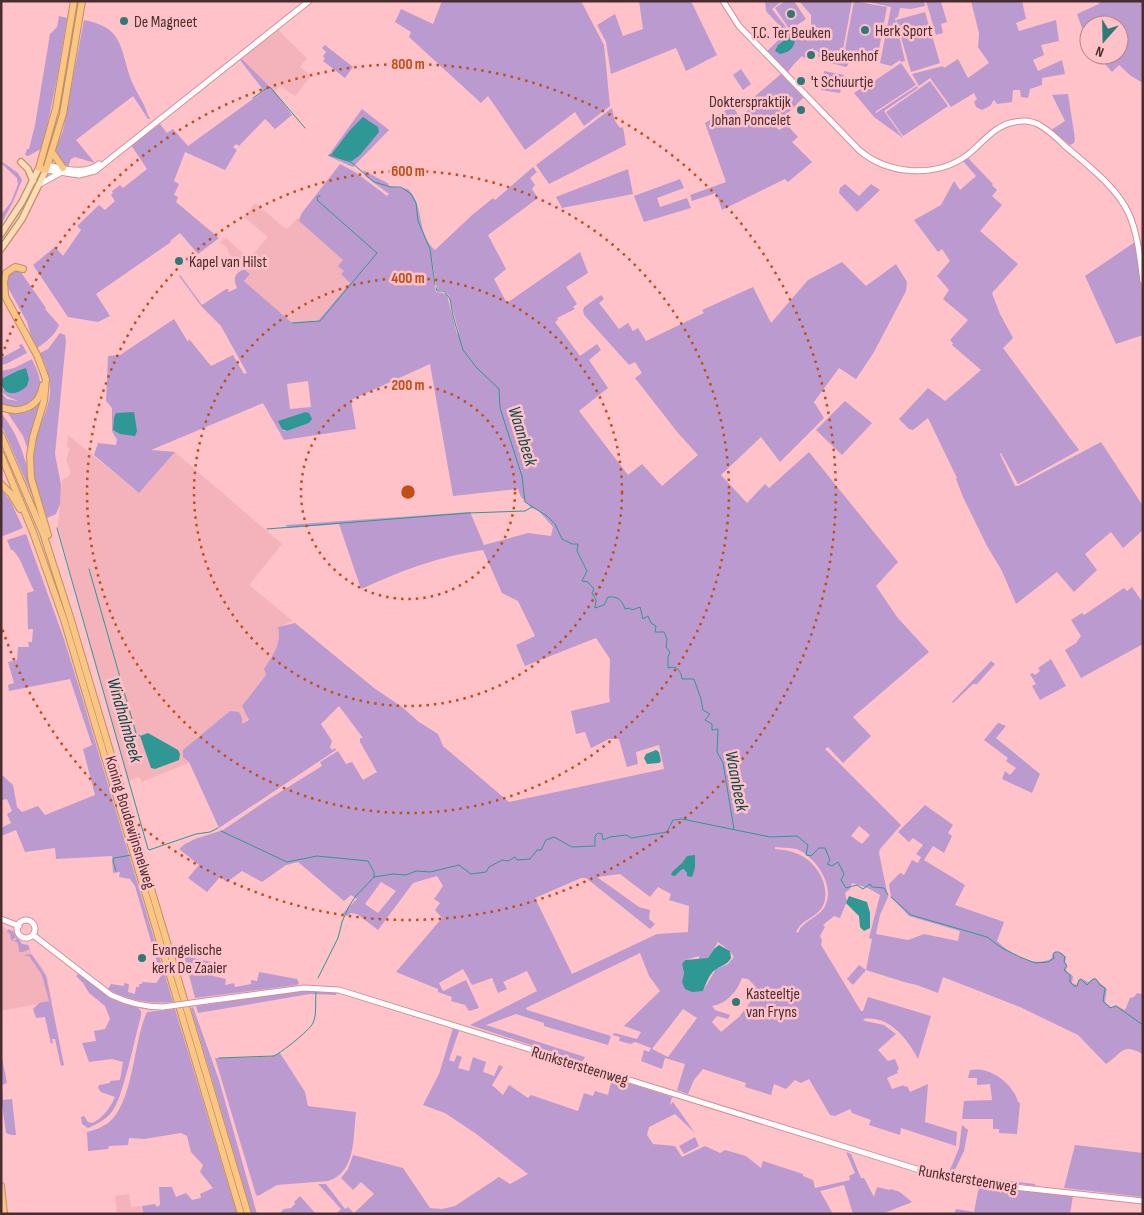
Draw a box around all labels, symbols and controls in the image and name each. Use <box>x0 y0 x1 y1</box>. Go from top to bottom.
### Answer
marker: T.C. Ter Beuken <box>785 8 797 20</box>
place label: De Magneet <box>134 13 198 32</box>
marker: De Magneet <box>118 15 130 27</box>
north arrow <box>1079 15 1129 65</box>
place label: Herk Sport <box>875 22 933 41</box>
place label: T.C. Ter Beuken <box>751 24 831 43</box>
marker: Herk Sport <box>859 24 871 36</box>
text: N <box>1093 42 1106 61</box>
place label: Beukenhof <box>821 47 879 66</box>
marker: Beukenhof <box>805 49 817 61</box>
text: 800 m <box>391 55 425 74</box>
place label: 't Schuurtje <box>811 73 873 92</box>
marker: 't Schuurtje <box>795 75 807 87</box>
place label: Dokterspraktijk Johan Poncelet <box>709 93 791 130</box>
marker: Dokterspraktijk Johan Poncelet <box>795 104 807 116</box>
text: 600 m <box>391 162 425 181</box>
place label: Kapel van Hilst <box>189 253 267 272</box>
marker: Kapel van Hilst <box>173 255 185 267</box>
text: 400 m <box>391 269 425 288</box>
text: 200 m <box>391 376 425 395</box>
water label: Waanbeek <box>504 404 542 470</box>
centre of rings <box>399 483 417 501</box>
water label: Windhalmbeek <box>102 675 147 766</box>
water label: Waanbeek <box>720 749 753 814</box>
street label: Koning Boudewijnsnelweg <box>100 754 159 891</box>
place label: Evangelische kerk De Zaaier <box>152 941 228 978</box>
marker: Evangelische kerk De Zaaier <box>136 952 148 964</box>
place label: Kasteeltje van Fryns <box>746 985 800 1022</box>
marker: Kasteeltje van Fryns <box>730 996 742 1008</box>
street label: Runkstersteenweg <box>529 1043 630 1090</box>
street label: Runkstersteenweg <box>917 1161 1019 1198</box>

